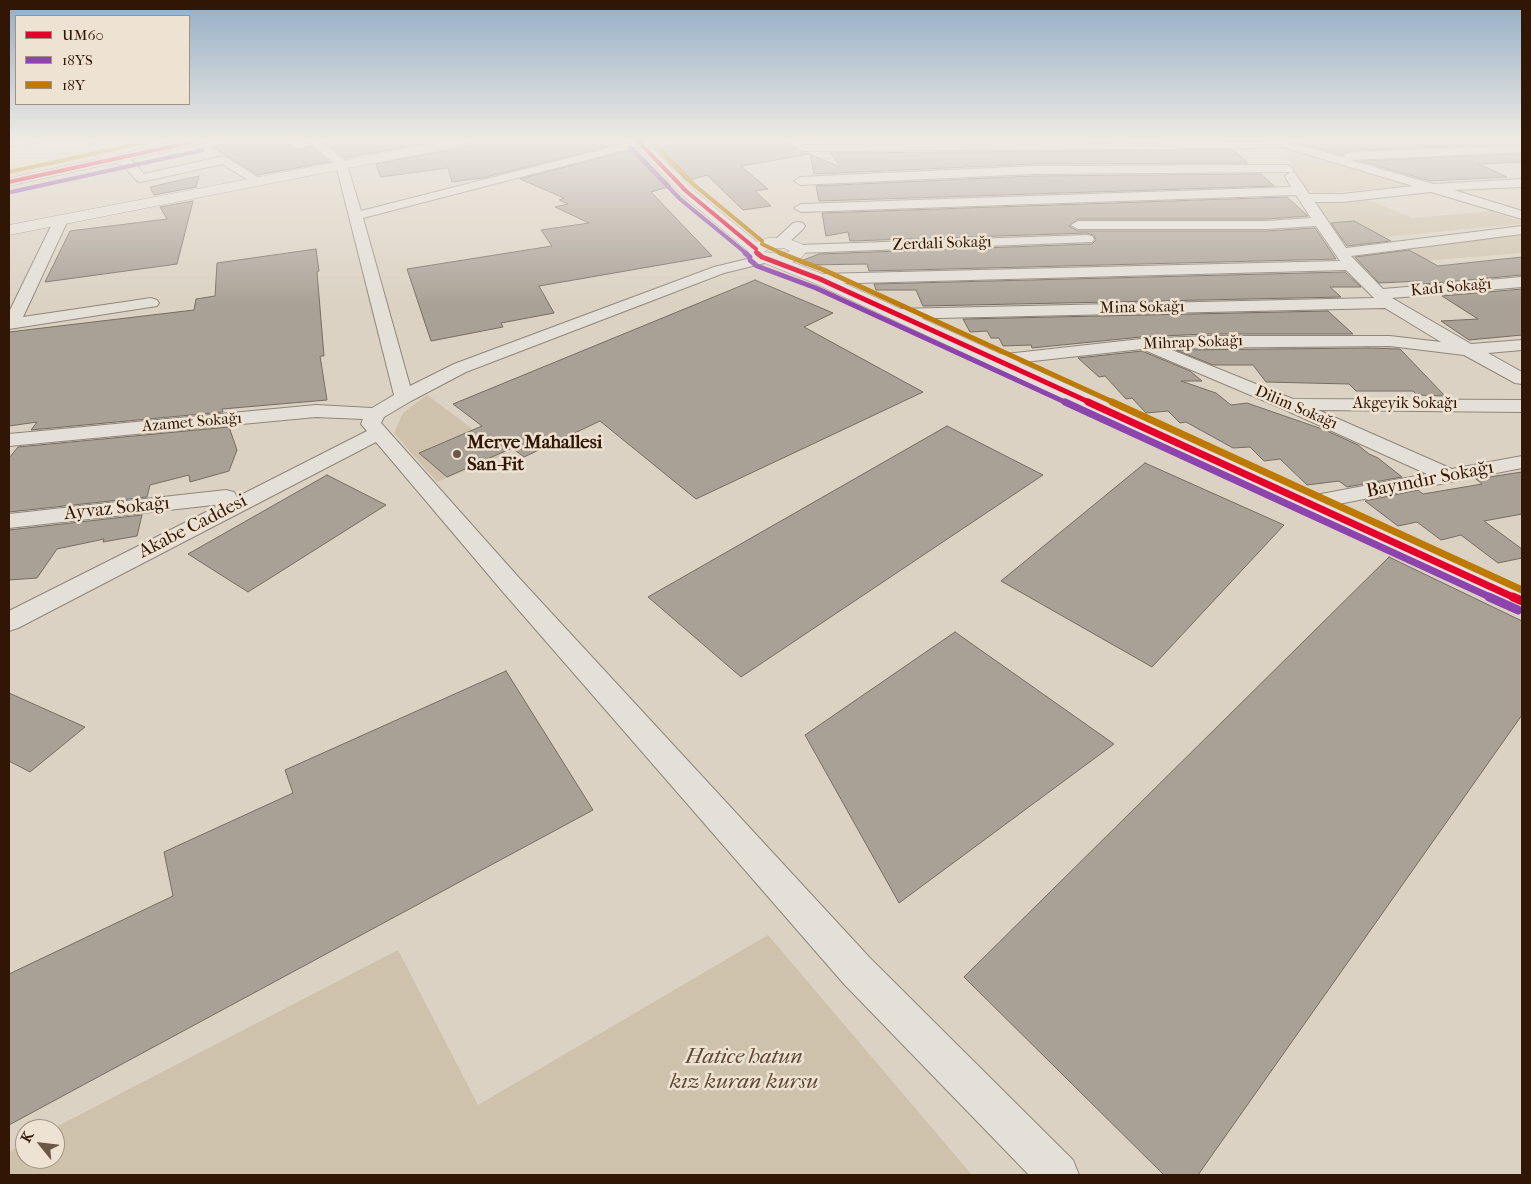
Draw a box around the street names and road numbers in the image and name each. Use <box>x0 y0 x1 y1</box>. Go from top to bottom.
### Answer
street label: Zerdali Sokağı <box>892 233 992 255</box>
street label: Kadı Sokağı <box>1410 275 1492 301</box>
street label: Mina Sokağı <box>1100 298 1184 318</box>
street label: Mihrap Sokağı <box>1143 332 1243 354</box>
street label: Dilim Sokağı <box>1252 382 1340 434</box>
street label: Akgeyik Sokağı <box>1353 394 1457 414</box>
street label: Azamet Sokağı <box>141 409 243 437</box>
street label: Bayındır Sokağı <box>1364 456 1496 504</box>
street label: Akabe Caddesi <box>135 490 251 564</box>
street label: Ayvaz Sokağı <box>63 492 171 526</box>

